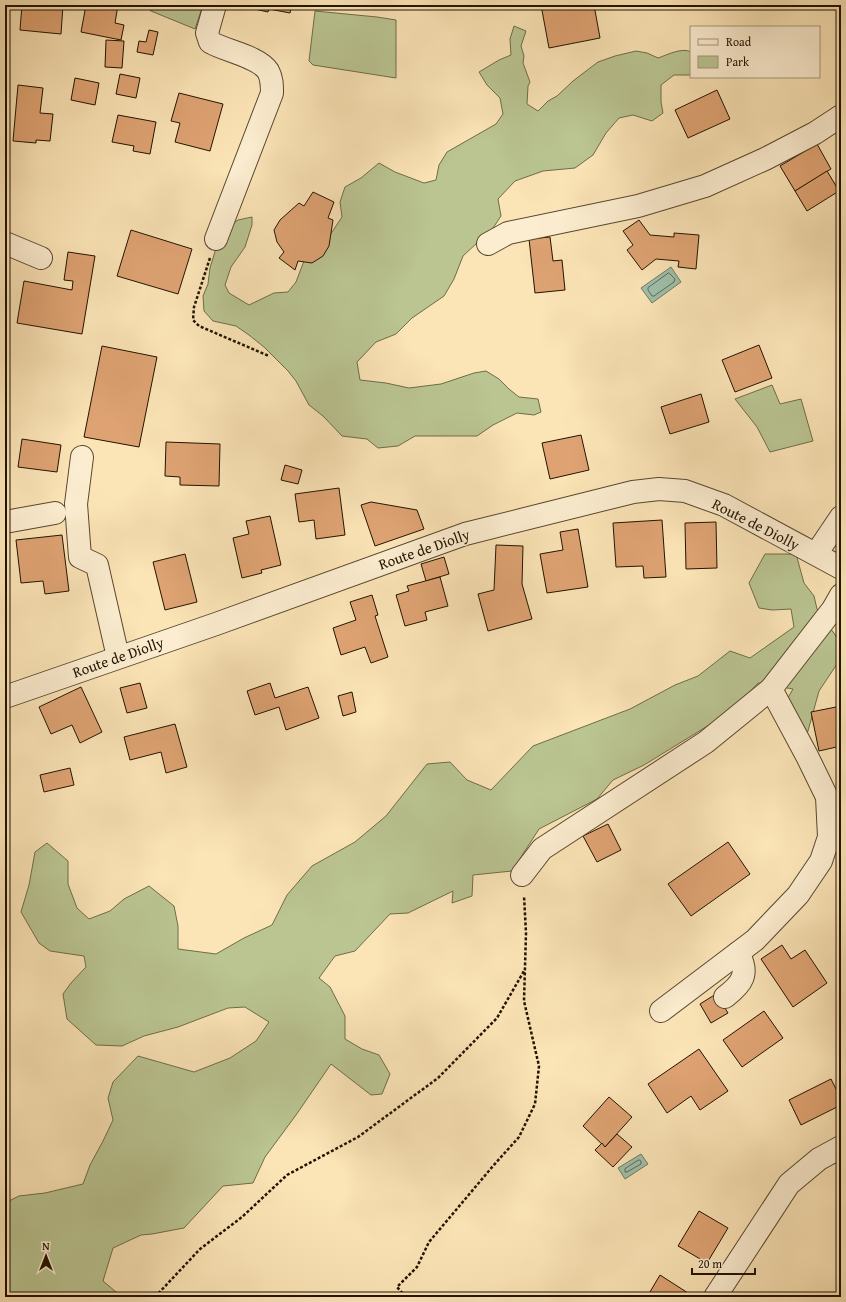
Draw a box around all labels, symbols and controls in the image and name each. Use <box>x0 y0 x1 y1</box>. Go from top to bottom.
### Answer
legend <box>690 26 820 78</box>
text: Road <box>726 33 752 50</box>
text: Park <box>726 53 750 70</box>
street label: Route de Diolly <box>709 493 804 555</box>
street label: Route de Diolly <box>376 523 473 574</box>
street label: Route de Diolly <box>70 631 167 682</box>
north arrow <box>26 1236 66 1276</box>
text: N <box>42 1238 50 1254</box>
scale bar <box>692 1250 755 1276</box>
text: 20 m <box>698 1255 722 1272</box>

